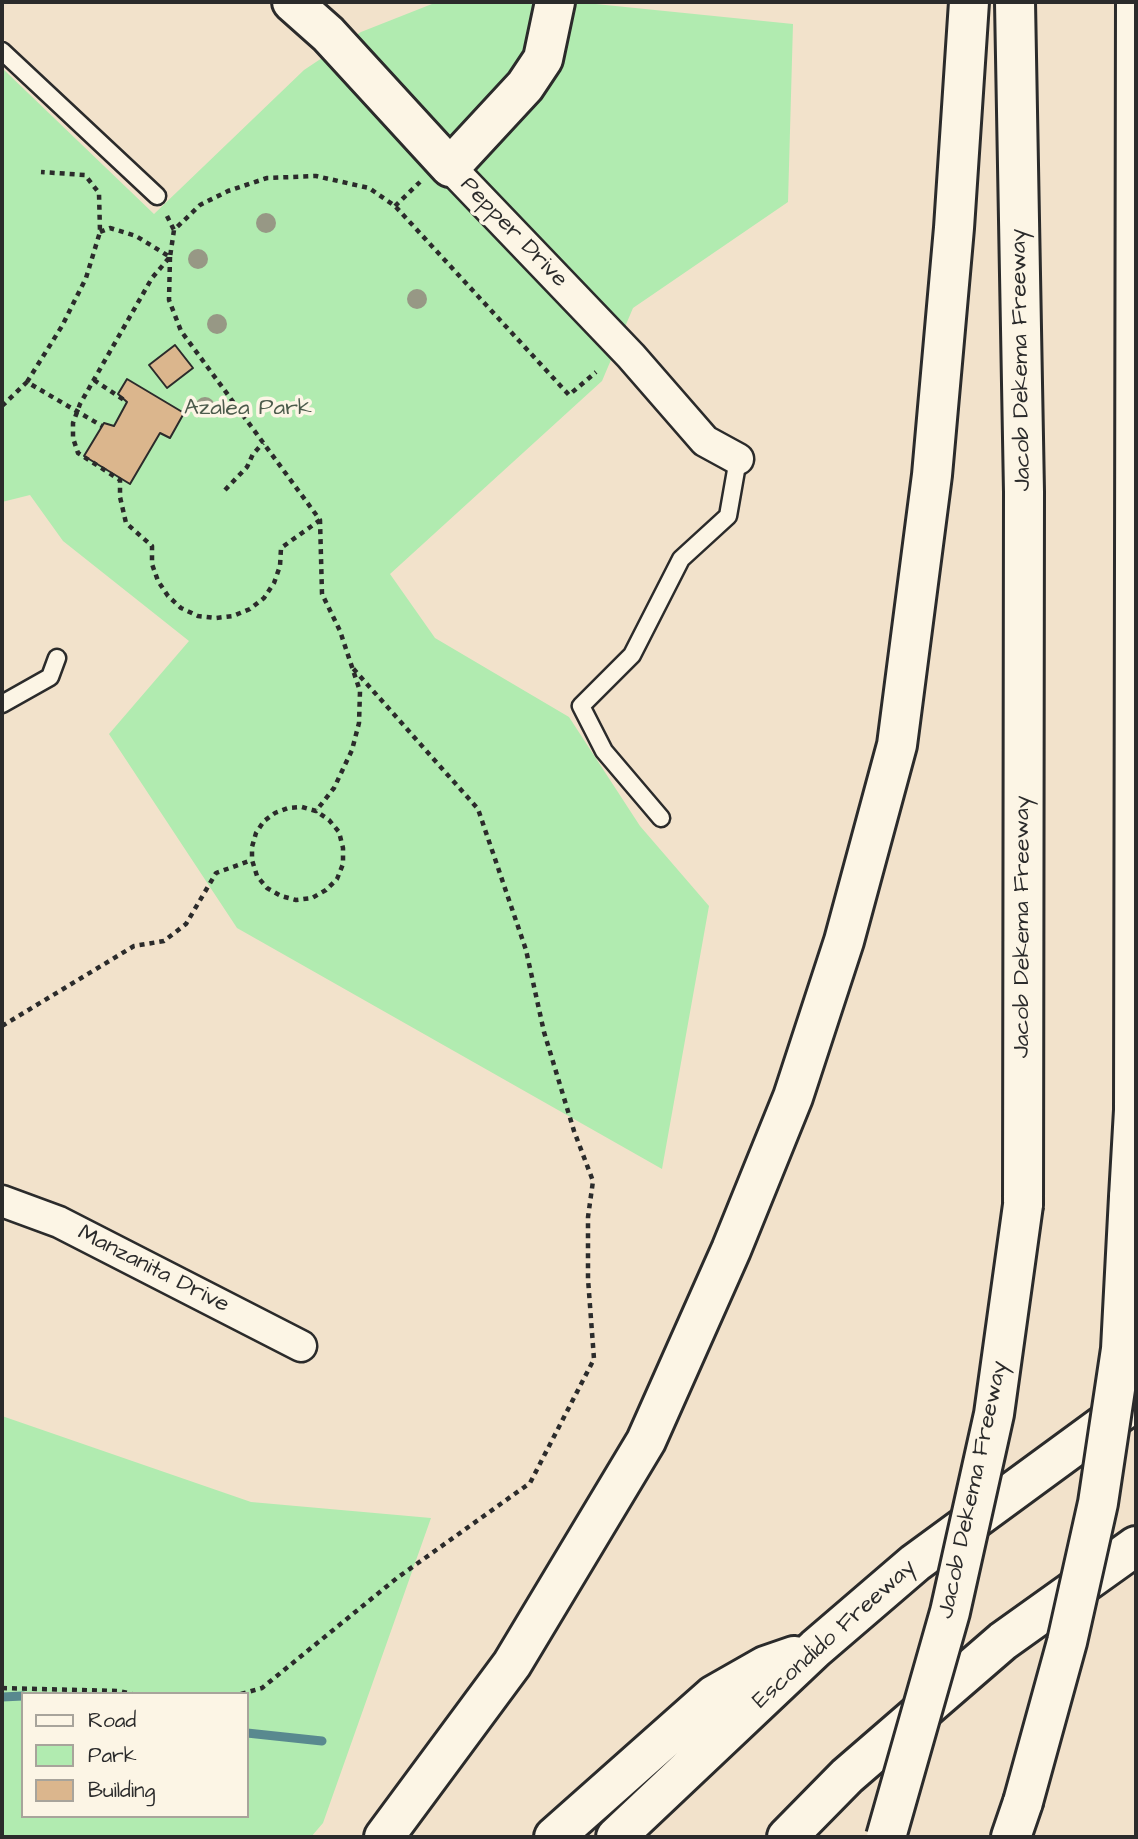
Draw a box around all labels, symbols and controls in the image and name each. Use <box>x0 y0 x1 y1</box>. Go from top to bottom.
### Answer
street label: Pepper Drive <box>454 172 572 294</box>
street label: Jacob Dekema Freeway <box>1006 228 1038 492</box>
park label: Azalea Park <box>184 395 312 423</box>
street label: Jacob Dekema Freeway <box>1009 796 1037 1058</box>
street label: Manzanita Drive <box>73 1220 233 1320</box>
street label: Jacob Dekema Freeway <box>933 1359 1015 1621</box>
street label: Escondido Freeway <box>748 1555 922 1715</box>
legend <box>21 1692 248 1818</box>
text: Road <box>88 1706 136 1735</box>
text: Park <box>88 1741 137 1770</box>
text: Building <box>88 1776 155 1805</box>

